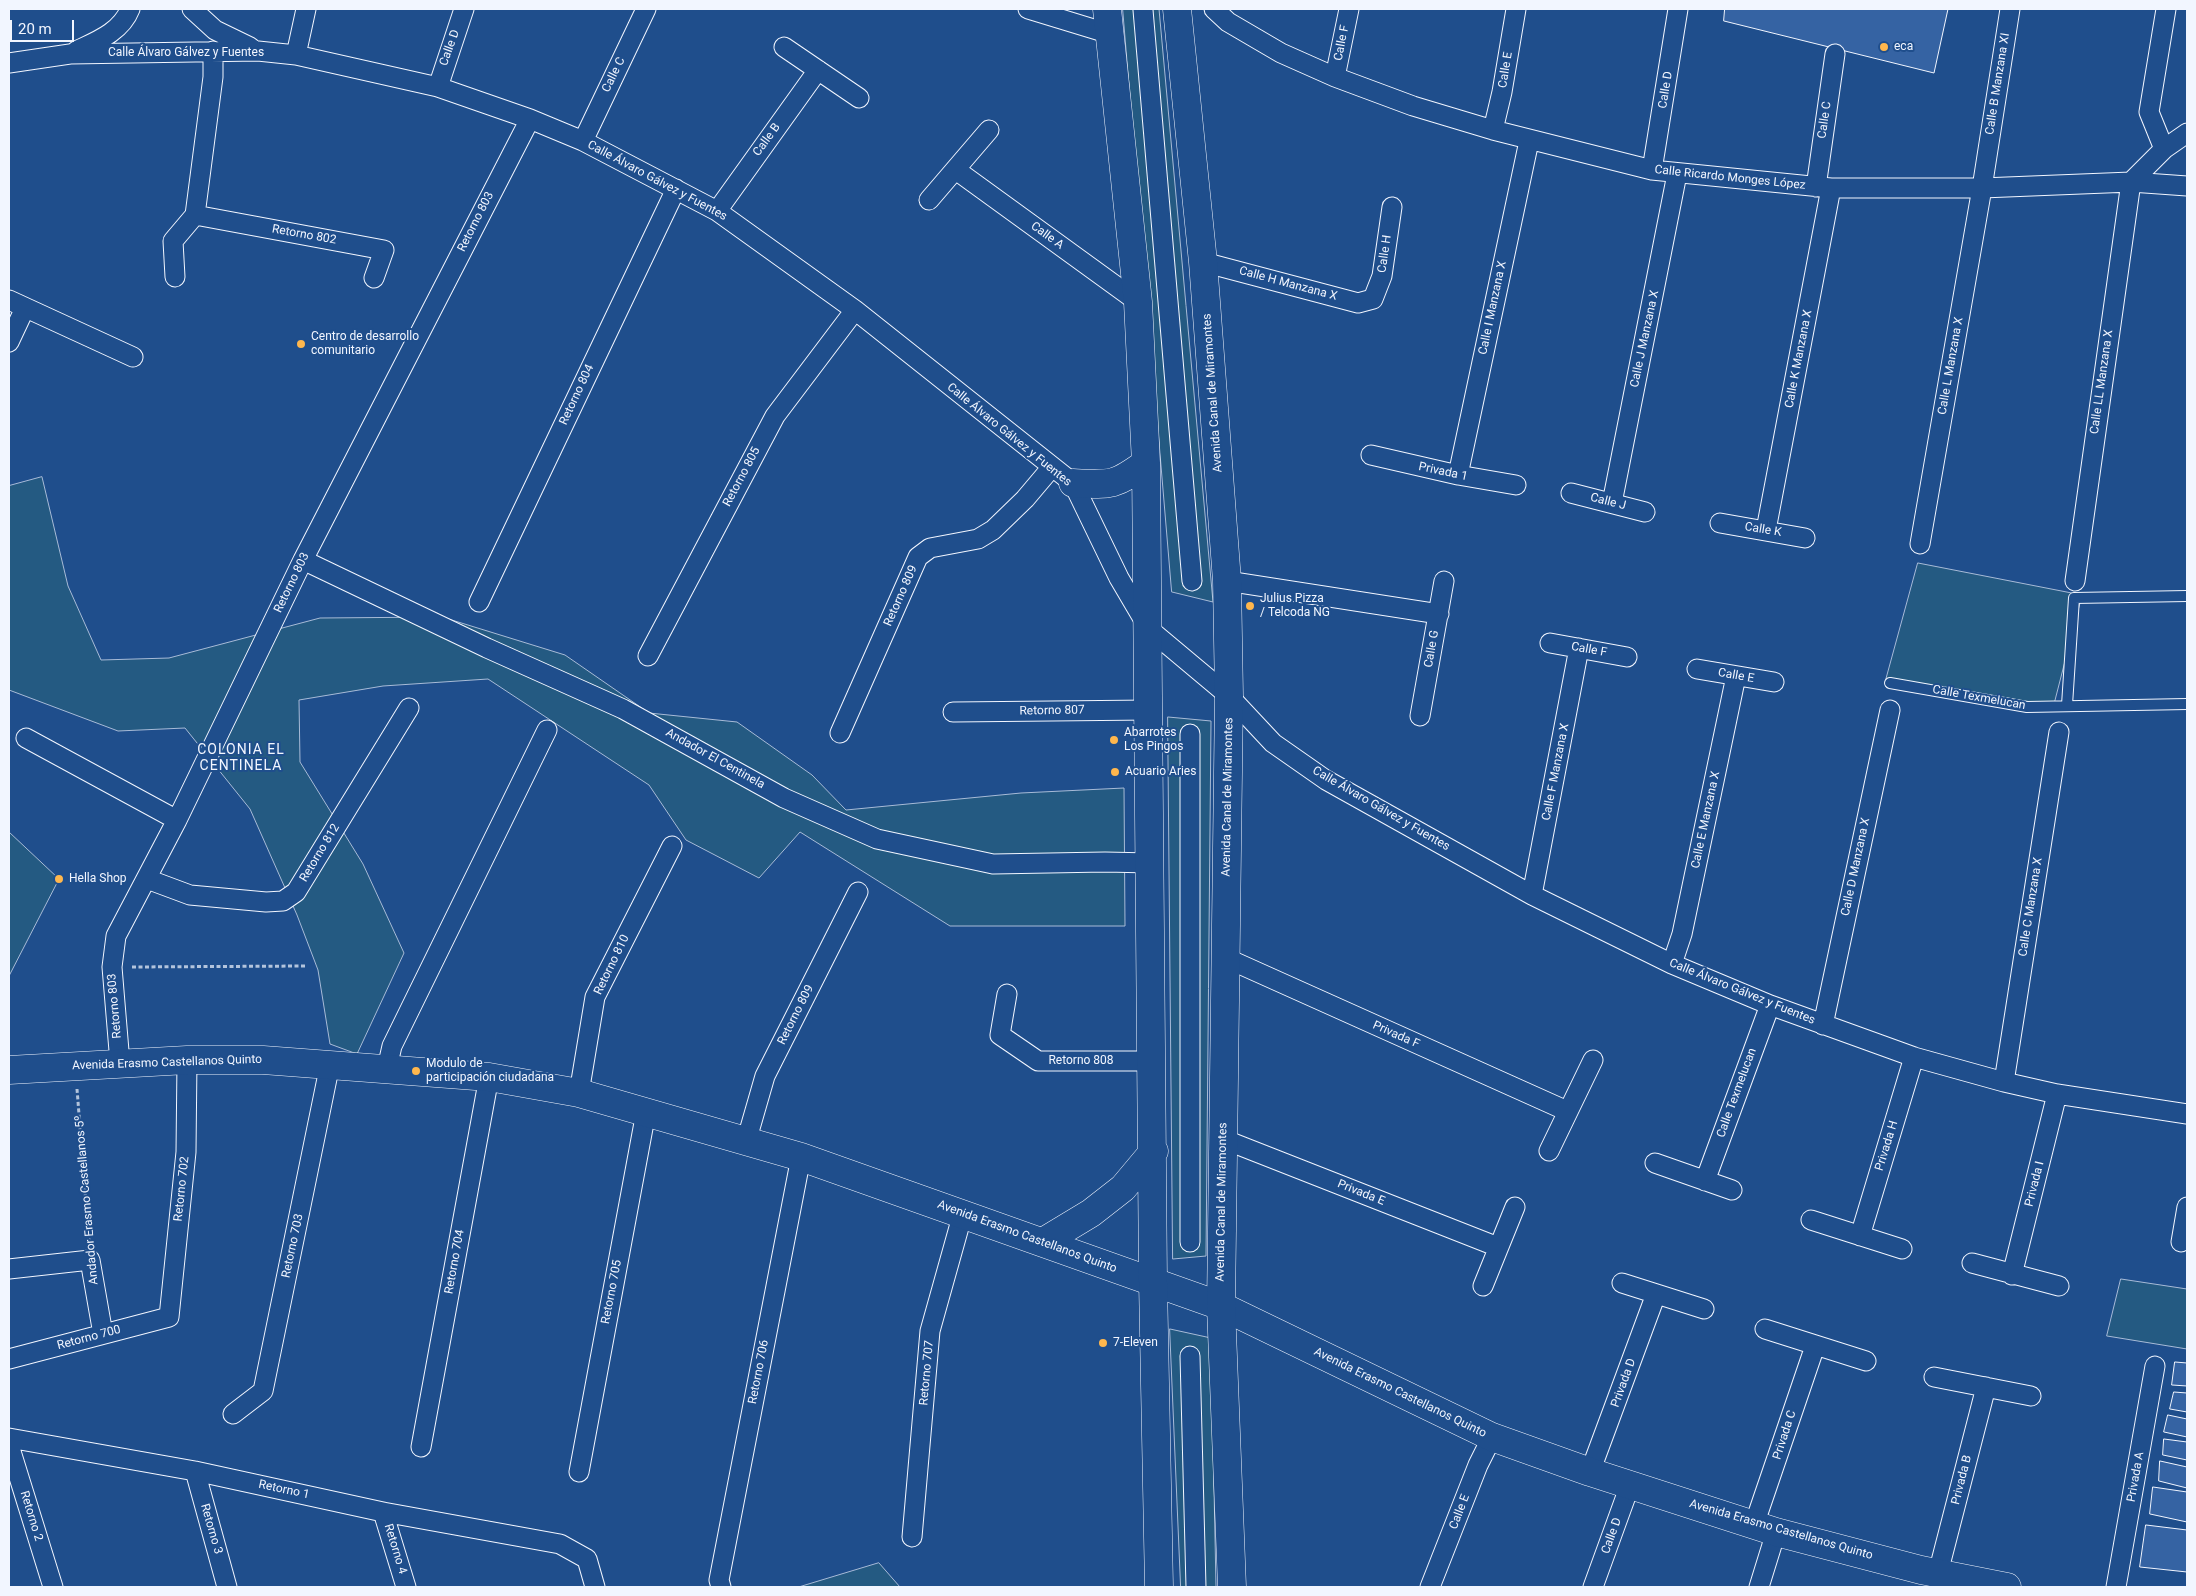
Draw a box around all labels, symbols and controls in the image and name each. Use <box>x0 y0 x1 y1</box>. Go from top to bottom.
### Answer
scale bar <box>12 10 76 42</box>
text: 20 m <box>18 20 52 38</box>
street label: Calle F <box>1331 24 1353 62</box>
street label: Calle D <box>437 28 463 68</box>
street label: Calle B Manzana XI <box>1983 32 2013 136</box>
place label: eca <box>1894 40 1913 54</box>
marker: eca <box>1878 41 1890 53</box>
street label: Calle Álvaro Gálvez y Fuentes <box>108 46 264 60</box>
street label: Calle E <box>1496 51 1516 89</box>
street label: Calle C <box>599 55 629 95</box>
street label: Calle D <box>1656 70 1676 110</box>
street label: Calle C <box>1815 101 1835 139</box>
street label: Calle B <box>750 121 784 159</box>
street label: Calle Álvaro Gálvez y Fuentes <box>585 138 729 224</box>
street label: Calle Ricardo Monges López <box>1654 163 1806 193</box>
street label: Retorno 803 <box>455 190 497 254</box>
street label: Calle A <box>1028 219 1066 253</box>
street label: Retorno 802 <box>271 222 337 248</box>
street label: Calle H <box>1375 234 1395 274</box>
street label: Calle I Manzana X <box>1476 260 1510 356</box>
street label: Calle H Manzana X <box>1237 264 1339 304</box>
street label: Calle J Manzana X <box>1628 289 1662 389</box>
street label: Calle K Manzana X <box>1782 309 1816 409</box>
street label: Avenida Canal de Miramontes <box>1200 313 1226 473</box>
street label: Calle L Manzana X <box>1935 316 1967 416</box>
street label: Calle LL Manzana X <box>2088 329 2116 435</box>
place label: Centro de desarrollo comunitario <box>311 330 419 358</box>
marker: Centro de desarrollo comunitario <box>295 338 307 350</box>
street label: Retorno 804 <box>557 362 597 428</box>
street label: Calle Álvaro Gálvez y Fuentes <box>944 380 1074 490</box>
street label: Retorno 805 <box>720 445 764 509</box>
street label: Privada 1 <box>1417 460 1469 484</box>
street label: Calle J <box>1589 491 1627 513</box>
street label: Calle K <box>1744 520 1782 540</box>
street label: Retorno 803 <box>271 551 313 615</box>
street label: Retorno 809 <box>881 563 921 629</box>
place label: Julius Pizza / Telcoda NG <box>1260 592 1330 620</box>
marker: Julius Pizza / Telcoda NG <box>1244 600 1256 612</box>
street label: Calle G <box>1422 629 1442 669</box>
street label: Calle F <box>1570 640 1608 660</box>
street label: Calle E <box>1717 666 1755 686</box>
street label: Calle Texmelucan <box>1931 683 2027 713</box>
street label: Retorno 807 <box>1019 703 1085 719</box>
street label: Avenida Canal de Miramontes <box>1219 717 1237 877</box>
street label: Calle F Manzana X <box>1539 722 1573 822</box>
street label: Andador El Centinela <box>663 726 767 792</box>
place label: Abarrotes Los Pingos <box>1124 726 1183 754</box>
marker: Abarrotes Los Pingos <box>1108 734 1120 746</box>
district label: COLONIA EL CENTINELA <box>196 742 286 774</box>
street label: Calle Álvaro Gálvez y Fuentes <box>1310 764 1452 854</box>
place label: Acuario Aries <box>1125 765 1196 779</box>
marker: Acuario Aries <box>1109 766 1121 778</box>
street label: Calle E Manzana X <box>1689 770 1723 870</box>
street label: Calle D Manzana X <box>1839 817 1873 917</box>
street label: Retorno 812 <box>297 821 343 885</box>
street label: Calle C Manzana X <box>2016 856 2046 958</box>
place label: Hella Shop <box>69 872 127 886</box>
marker: Hella Shop <box>53 873 65 885</box>
street label: Retorno 810 <box>591 933 633 997</box>
street label: Calle Álvaro Gálvez y Fuentes <box>1667 956 1817 1028</box>
street label: Retorno 803 <box>105 973 125 1039</box>
street label: Retorno 809 <box>775 983 817 1047</box>
street label: Privada F <box>1370 1018 1422 1052</box>
street label: Calle Texmelucan <box>1714 1046 1760 1140</box>
street label: Avenida Erasmo Castellanos Quinto <box>72 1052 262 1074</box>
street label: Retorno 808 <box>1048 1054 1114 1068</box>
place label: Modulo de participación ciudadana <box>426 1057 554 1085</box>
marker: Modulo de participación ciudadana <box>410 1065 422 1077</box>
street label: Andador Erasmo Castellanos 5º <box>72 1115 102 1285</box>
street label: Privada H <box>1873 1119 1901 1173</box>
street label: Avenida Canal de Miramontes <box>1213 1122 1231 1282</box>
street label: Retorno 702 <box>171 1156 193 1222</box>
street label: Privada I <box>2022 1160 2048 1208</box>
street label: Privada E <box>1335 1177 1387 1209</box>
street label: Avenida Erasmo Castellanos Quinto <box>935 1198 1119 1276</box>
street label: Retorno 703 <box>279 1213 307 1279</box>
street label: Retorno 704 <box>442 1229 468 1295</box>
street label: Retorno 705 <box>599 1259 625 1325</box>
street label: Retorno 700 <box>56 1323 122 1353</box>
place label: 7-Eleven <box>1113 1336 1158 1350</box>
marker: 7-Eleven <box>1097 1337 1109 1349</box>
street label: Retorno 706 <box>746 1339 772 1405</box>
street label: Retorno 707 <box>917 1340 937 1406</box>
street label: Avenida Erasmo Castellanos Quinto <box>1311 1345 1489 1441</box>
street label: Privada D <box>1609 1357 1639 1409</box>
street label: Privada C <box>1770 1409 1800 1461</box>
street label: Privada A <box>2124 1451 2148 1503</box>
street label: Privada B <box>1949 1454 1975 1506</box>
street label: Retorno 1 <box>257 1478 311 1502</box>
street label: Retorno 2 <box>17 1489 45 1543</box>
street label: Calle E <box>1447 1492 1473 1532</box>
street label: Avenida Erasmo Castellanos Quinto <box>1688 1497 1874 1563</box>
street label: Retorno 3 <box>197 1502 225 1556</box>
street label: Calle D <box>1599 1516 1625 1556</box>
street label: Retorno 4 <box>381 1522 409 1576</box>

